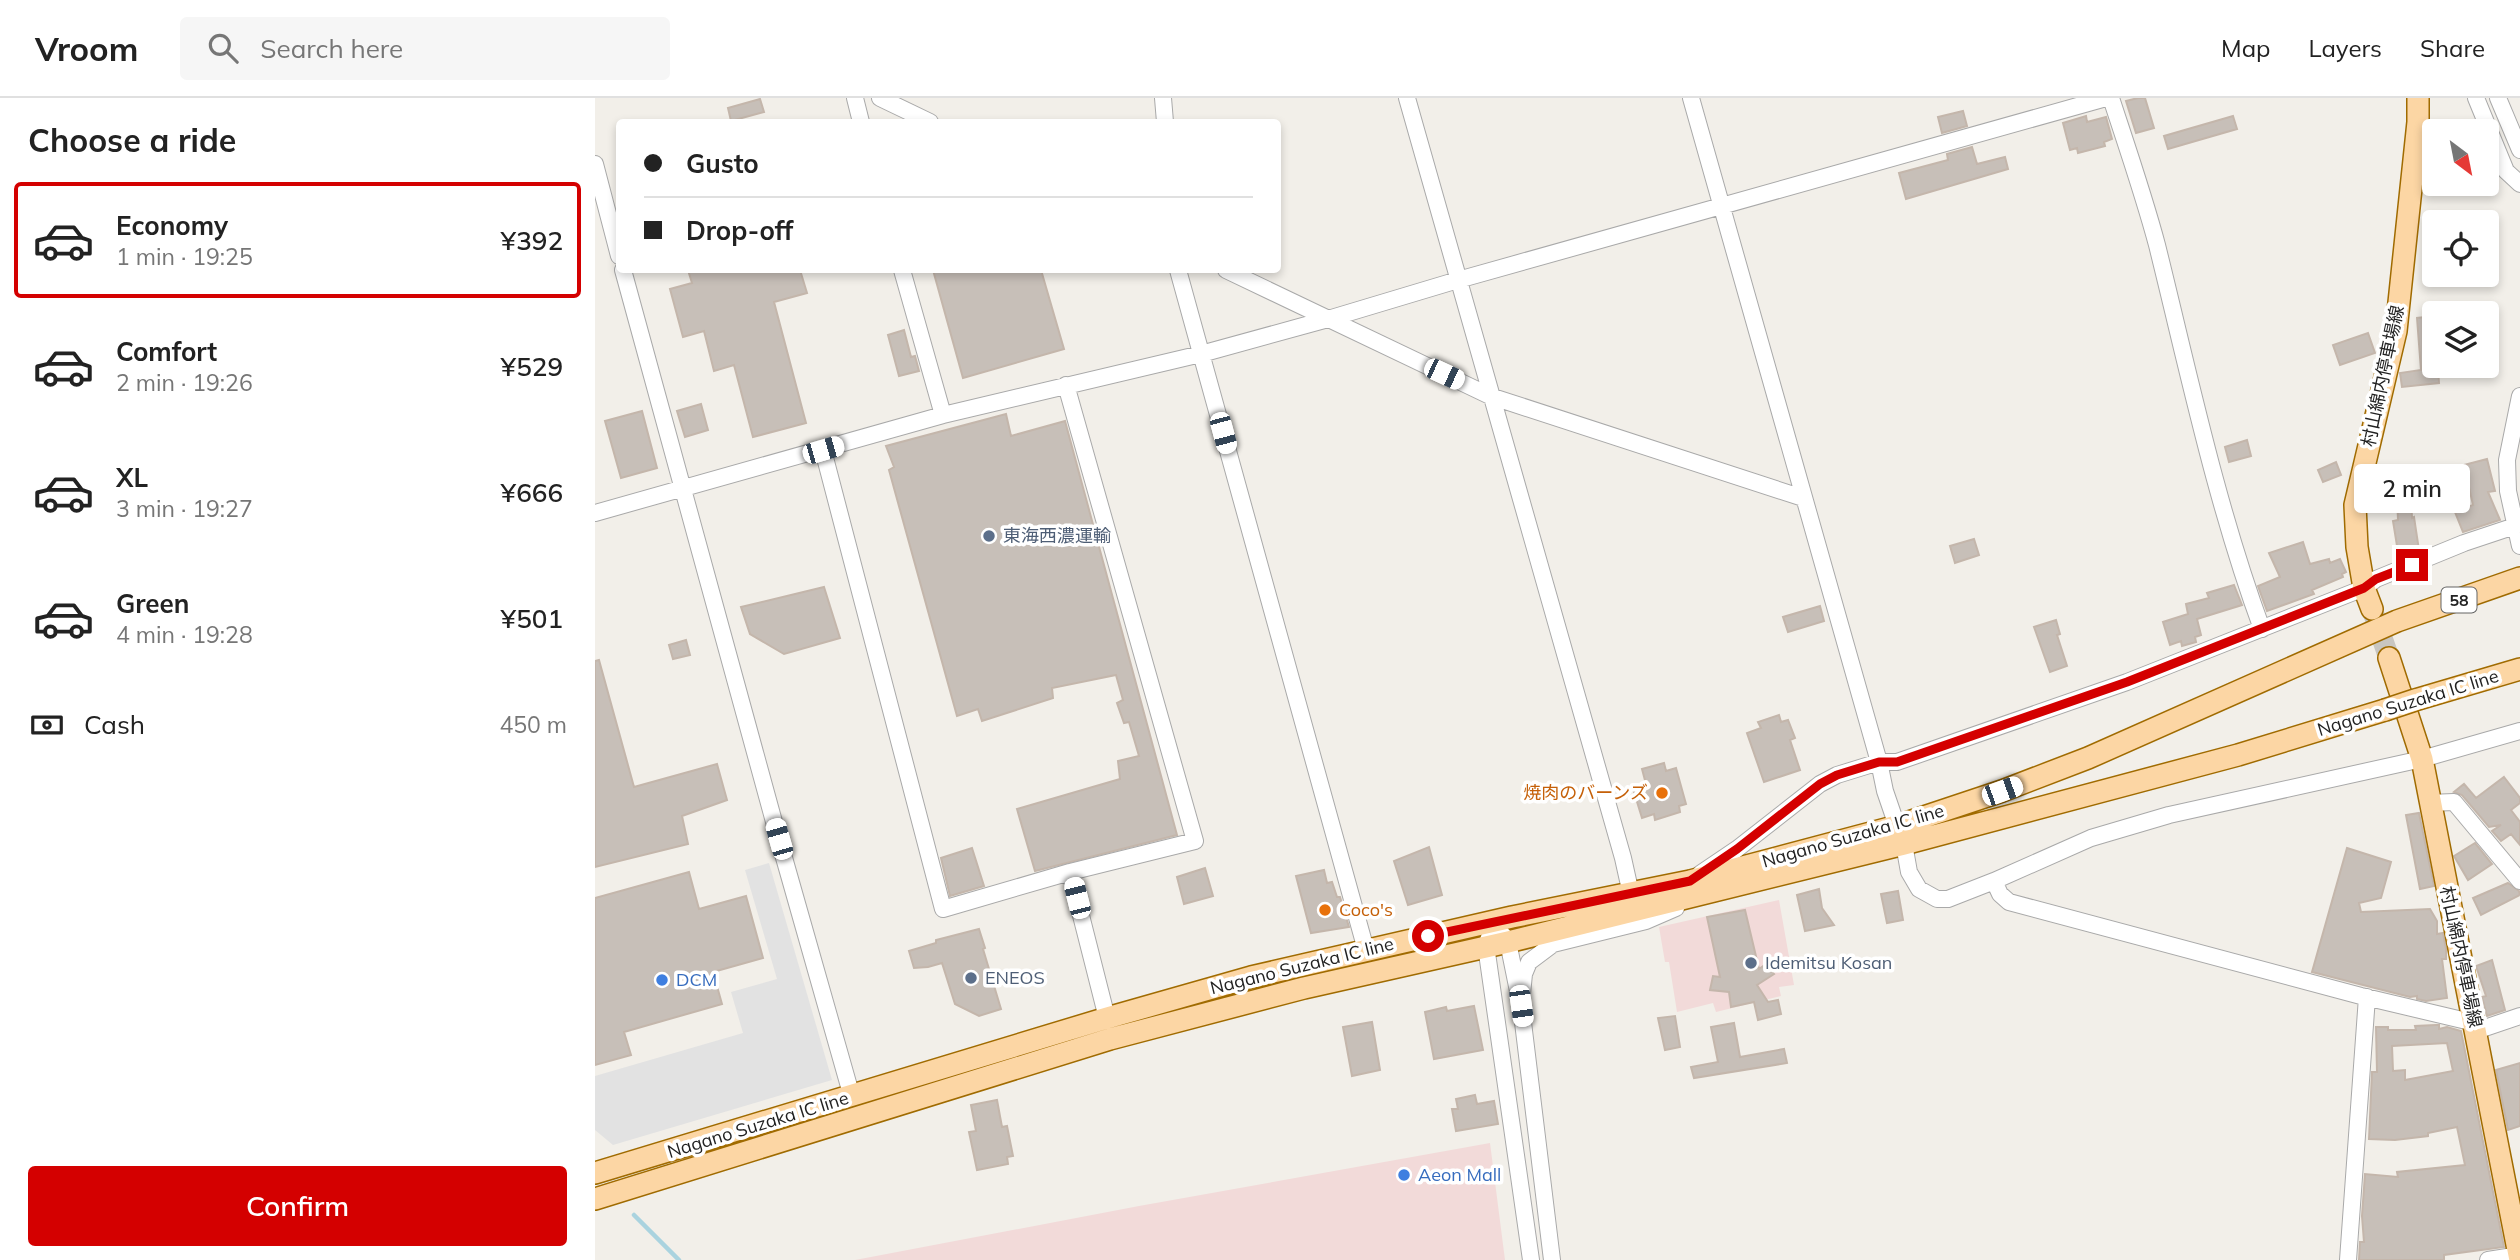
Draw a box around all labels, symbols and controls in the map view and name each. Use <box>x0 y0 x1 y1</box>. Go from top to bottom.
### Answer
search box <box>180 17 670 80</box>
text: Vroom <box>35 28 138 69</box>
icon: search <box>204 29 242 67</box>
text: Search here <box>260 32 403 65</box>
text: Map <box>2221 33 2270 63</box>
text: Layers <box>2308 33 2382 63</box>
text: Share <box>2420 33 2485 63</box>
north arrow <box>2422 119 2499 196</box>
map controls <box>2422 119 2499 378</box>
text: Choose a ride <box>28 120 236 160</box>
text: Gusto <box>686 147 759 180</box>
icon: car <box>32 209 95 272</box>
text: Economy <box>116 209 228 242</box>
button: locate <box>2422 210 2499 287</box>
text: Drop-off <box>686 214 793 247</box>
text: ¥392 <box>501 224 563 257</box>
text: 1 min · 19:25 <box>116 242 253 271</box>
button: layers <box>2422 301 2499 378</box>
street label: 村山綿内停車場線 <box>2356 303 2409 449</box>
icon: car <box>32 335 95 398</box>
text: Comfort <box>116 335 217 368</box>
text: ¥529 <box>501 350 563 383</box>
car <box>1421 356 1468 392</box>
text: 2 min · 19:26 <box>116 368 253 397</box>
car <box>1208 410 1239 456</box>
car <box>800 434 847 466</box>
icon: car <box>32 461 95 524</box>
text: XL <box>116 461 148 494</box>
callout: 2 min <box>2354 463 2470 512</box>
text: 2 min <box>2382 474 2442 503</box>
text: ¥666 <box>501 476 563 509</box>
text: 3 min · 19:27 <box>116 494 253 523</box>
place label: 東海西濃運輸 <box>1003 524 1111 547</box>
marker: 東海西濃運輸 <box>981 528 997 544</box>
route end <box>2396 549 2428 581</box>
icon: car <box>32 587 95 650</box>
text: Green <box>116 587 189 620</box>
road number: 58 <box>2441 587 2477 612</box>
text: ¥501 <box>501 602 563 635</box>
text: 4 min · 19:28 <box>116 620 253 649</box>
street label: Nagano Suzaka IC line <box>2314 664 2501 741</box>
icon: cash <box>28 706 66 744</box>
text: Cash <box>84 708 145 741</box>
text: 450 m <box>499 710 567 739</box>
car <box>1979 774 2026 808</box>
place label: 焼肉のバーンズ <box>1523 781 1648 804</box>
marker: 焼肉のバーンズ <box>1654 785 1670 801</box>
street label: Nagano Suzaka IC line <box>1759 799 1947 873</box>
car <box>764 816 795 862</box>
car <box>1062 875 1093 921</box>
street label: 村山綿内停車場線 <box>2435 884 2488 1030</box>
place label: Coco's <box>1339 898 1393 921</box>
marker: Coco's <box>1317 902 1333 918</box>
route start <box>1412 920 1444 952</box>
street label: Nagano Suzaka IC line <box>1208 932 1396 999</box>
place label: Idemitsu Kosan <box>1765 951 1892 974</box>
marker: Idemitsu Kosan <box>1743 955 1759 971</box>
place label: ENEOS <box>985 966 1045 989</box>
place label: DCM <box>676 968 717 991</box>
marker: ENEOS <box>963 970 979 986</box>
marker: DCM <box>654 972 670 988</box>
car <box>1508 984 1535 1028</box>
street label: Nagano Suzaka IC line <box>664 1086 851 1163</box>
place label: Aeon Mall <box>1418 1163 1501 1186</box>
button: Confirm <box>28 1166 567 1246</box>
marker: Aeon Mall <box>1396 1167 1412 1183</box>

